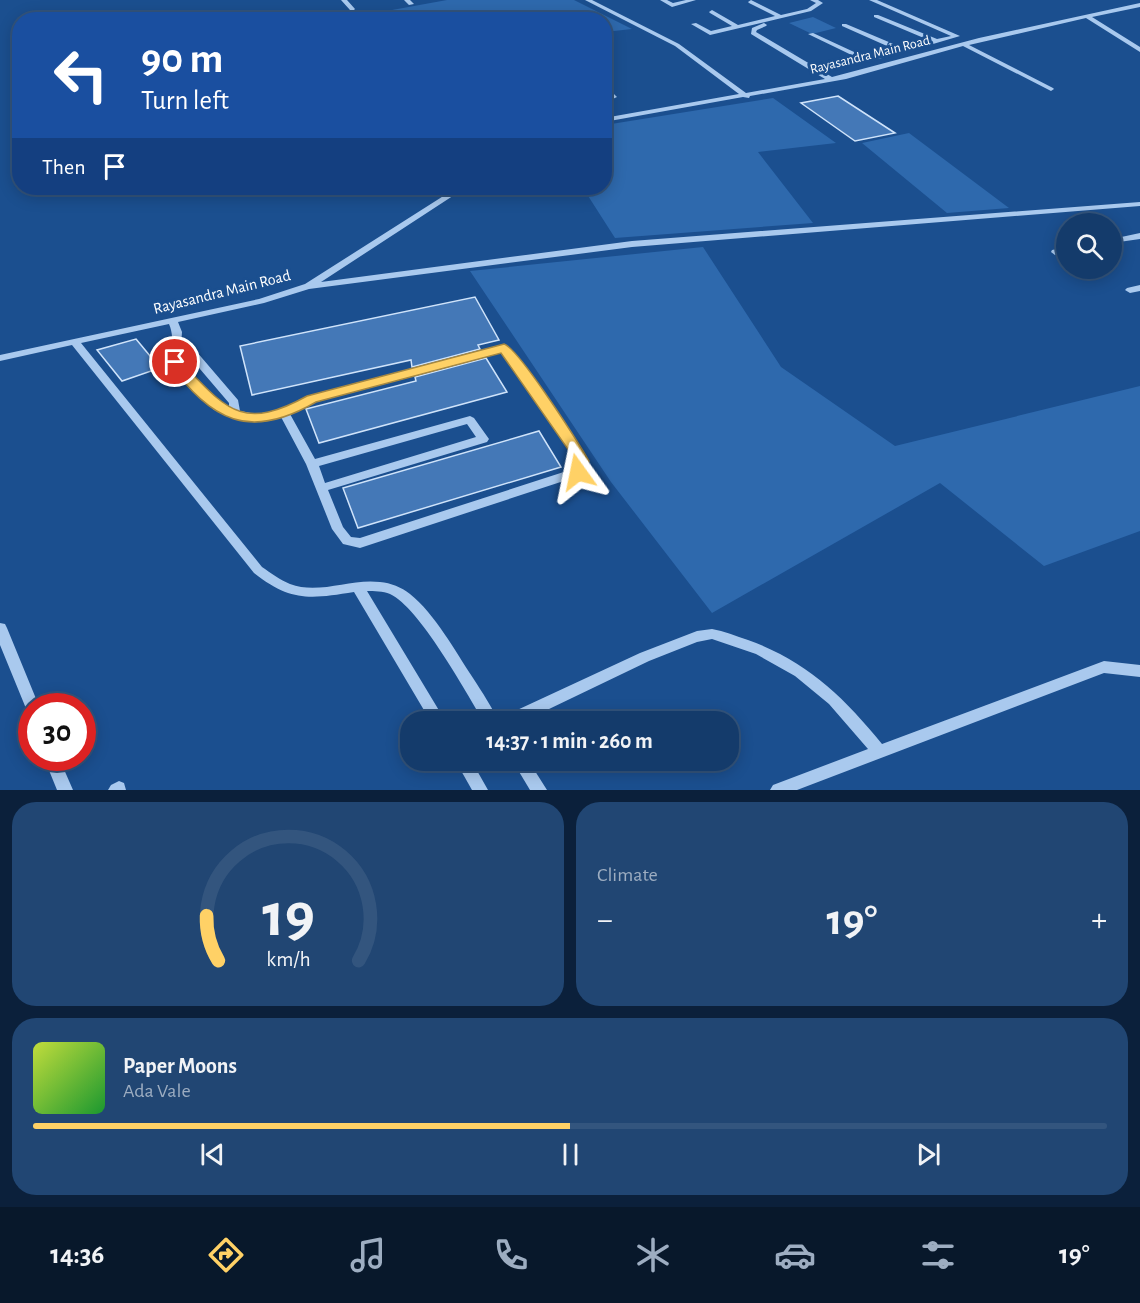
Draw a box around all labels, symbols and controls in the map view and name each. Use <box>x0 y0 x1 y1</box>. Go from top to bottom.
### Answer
street label: Rayasandra Main Road <box>808 33 932 77</box>
icon: left <box>42 36 120 114</box>
text: 90 m <box>141 38 223 80</box>
text: Turn left <box>141 87 229 114</box>
icon: arrive <box>98 150 131 183</box>
text: Then <box>42 156 86 178</box>
map controls <box>1056 213 1122 279</box>
button: search <box>1056 213 1122 279</box>
street label: Rayasandra Main Road <box>152 267 293 318</box>
pin <box>149 336 200 387</box>
icon: arrive <box>158 345 191 378</box>
position arrow <box>546 440 610 504</box>
speed limit sign: 30 <box>18 693 96 771</box>
text: 14:37 · 1 min · 260 m <box>486 730 653 752</box>
text: Climate <box>597 865 658 885</box>
text: 19 <box>262 885 314 947</box>
text: 19° <box>826 898 878 943</box>
text: − <box>597 904 613 937</box>
text: + <box>1091 904 1107 937</box>
text: km/h <box>266 949 310 970</box>
text: Paper Moons <box>123 1055 237 1077</box>
text: Ada Vale <box>123 1081 191 1101</box>
icon: previous <box>196 1138 229 1171</box>
icon: pause <box>554 1138 587 1171</box>
icon: next <box>912 1138 945 1171</box>
icon: directions <box>205 1234 247 1276</box>
icon: music <box>347 1234 389 1276</box>
icon: phone <box>490 1234 532 1276</box>
icon: climate <box>632 1234 674 1276</box>
icon: car <box>774 1234 816 1276</box>
icon: filters <box>917 1234 959 1276</box>
text: 14:36 <box>50 1241 104 1268</box>
text: 19° <box>1059 1241 1090 1268</box>

